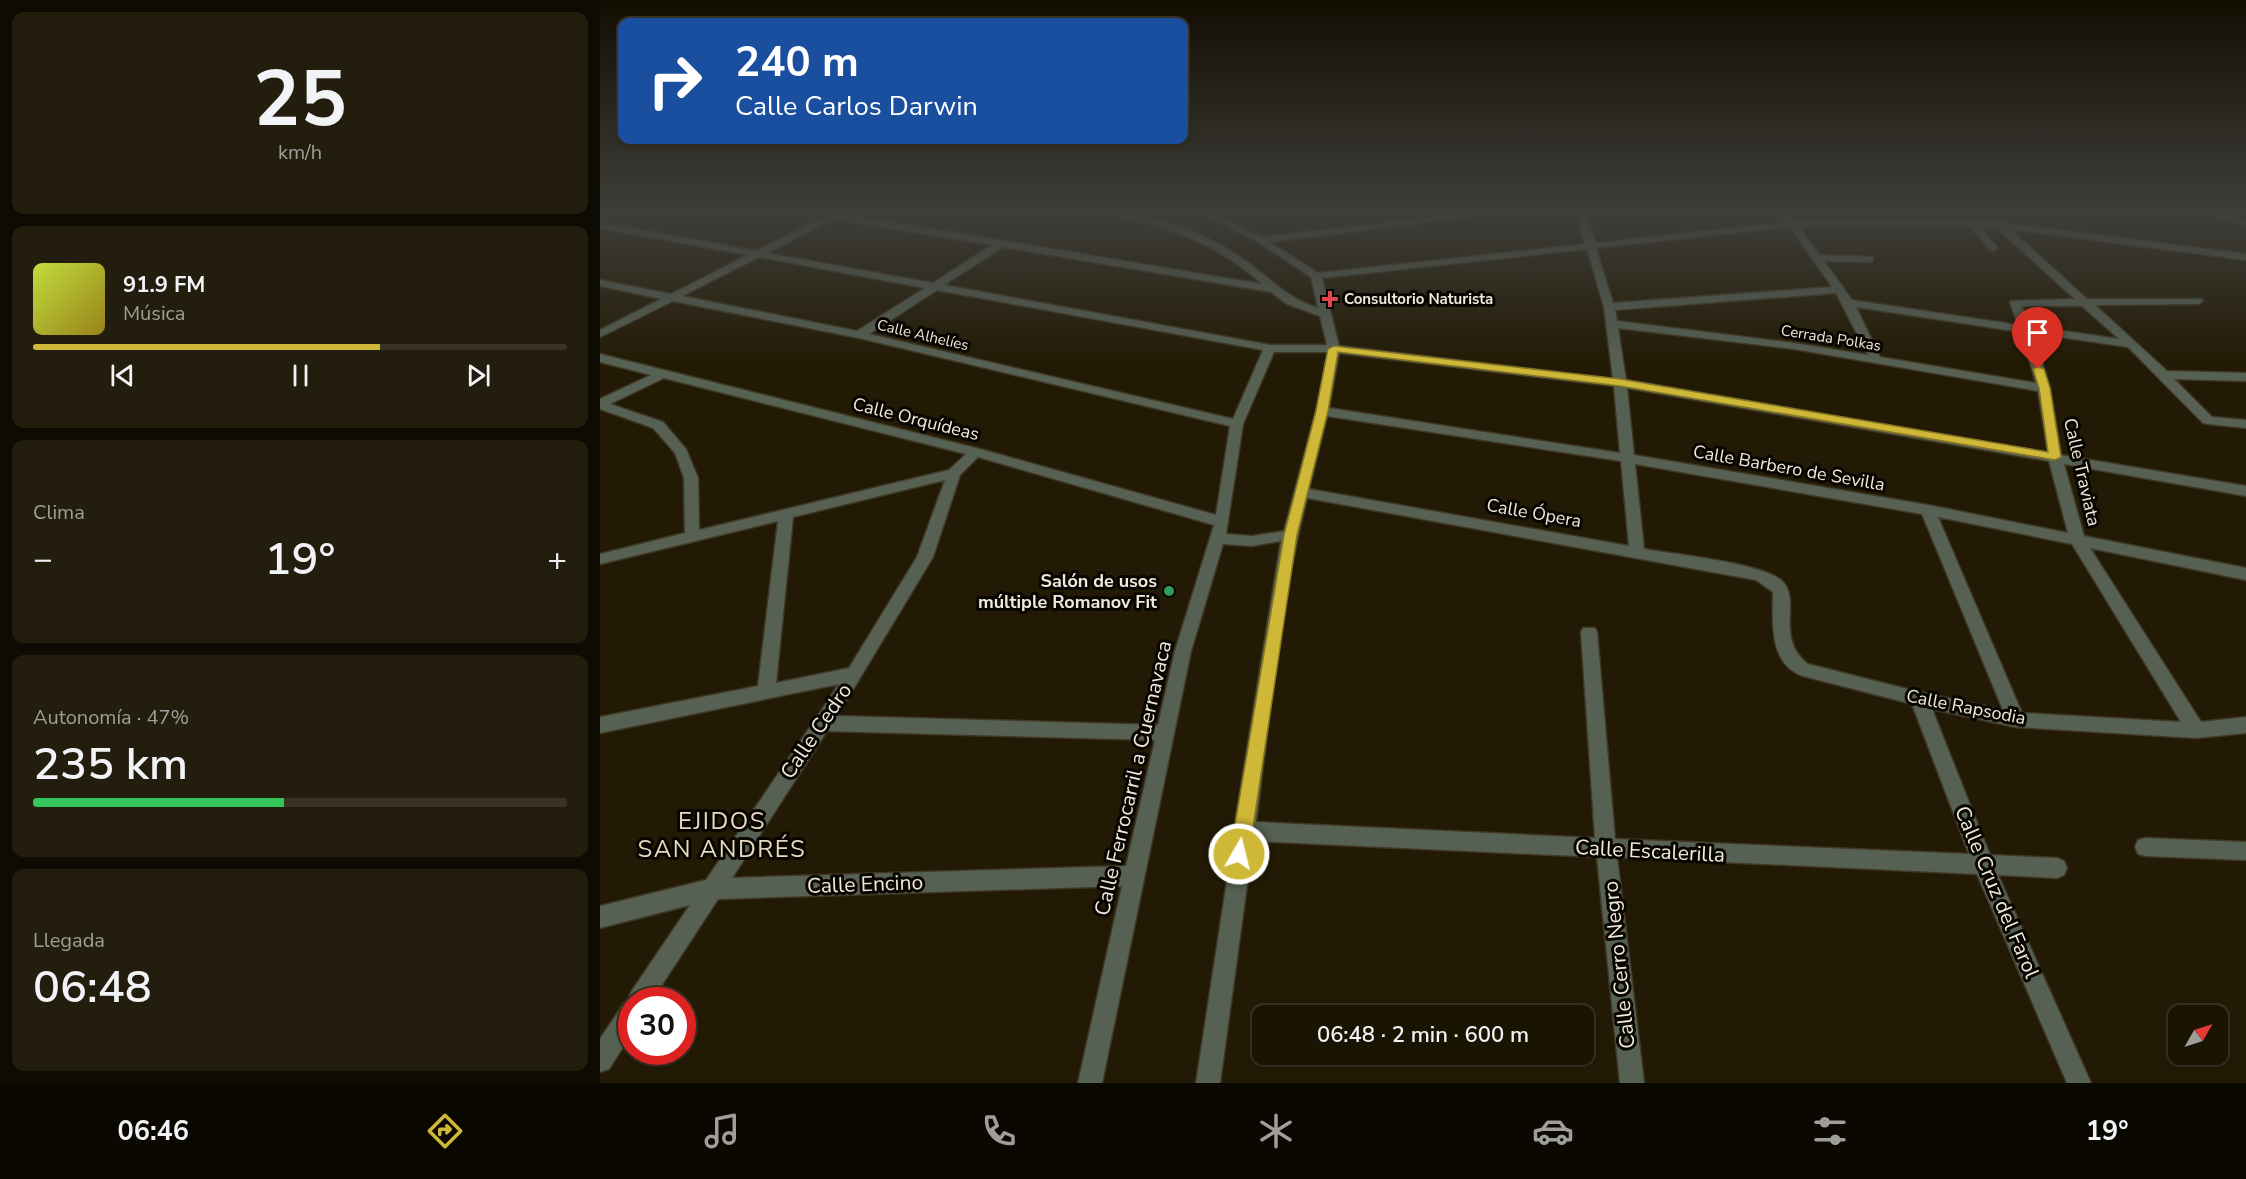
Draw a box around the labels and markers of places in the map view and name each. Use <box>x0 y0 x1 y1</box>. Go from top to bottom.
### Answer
place label: Consultorio Naturista <box>1344 289 1493 309</box>
marker: Consultorio Naturista <box>1321 290 1339 308</box>
pin <box>2012 307 2063 369</box>
place label: Salón de usos múltiple Romanov Fit <box>978 569 1157 614</box>
marker: Salón de usos múltiple Romanov Fit <box>1162 584 1176 598</box>

